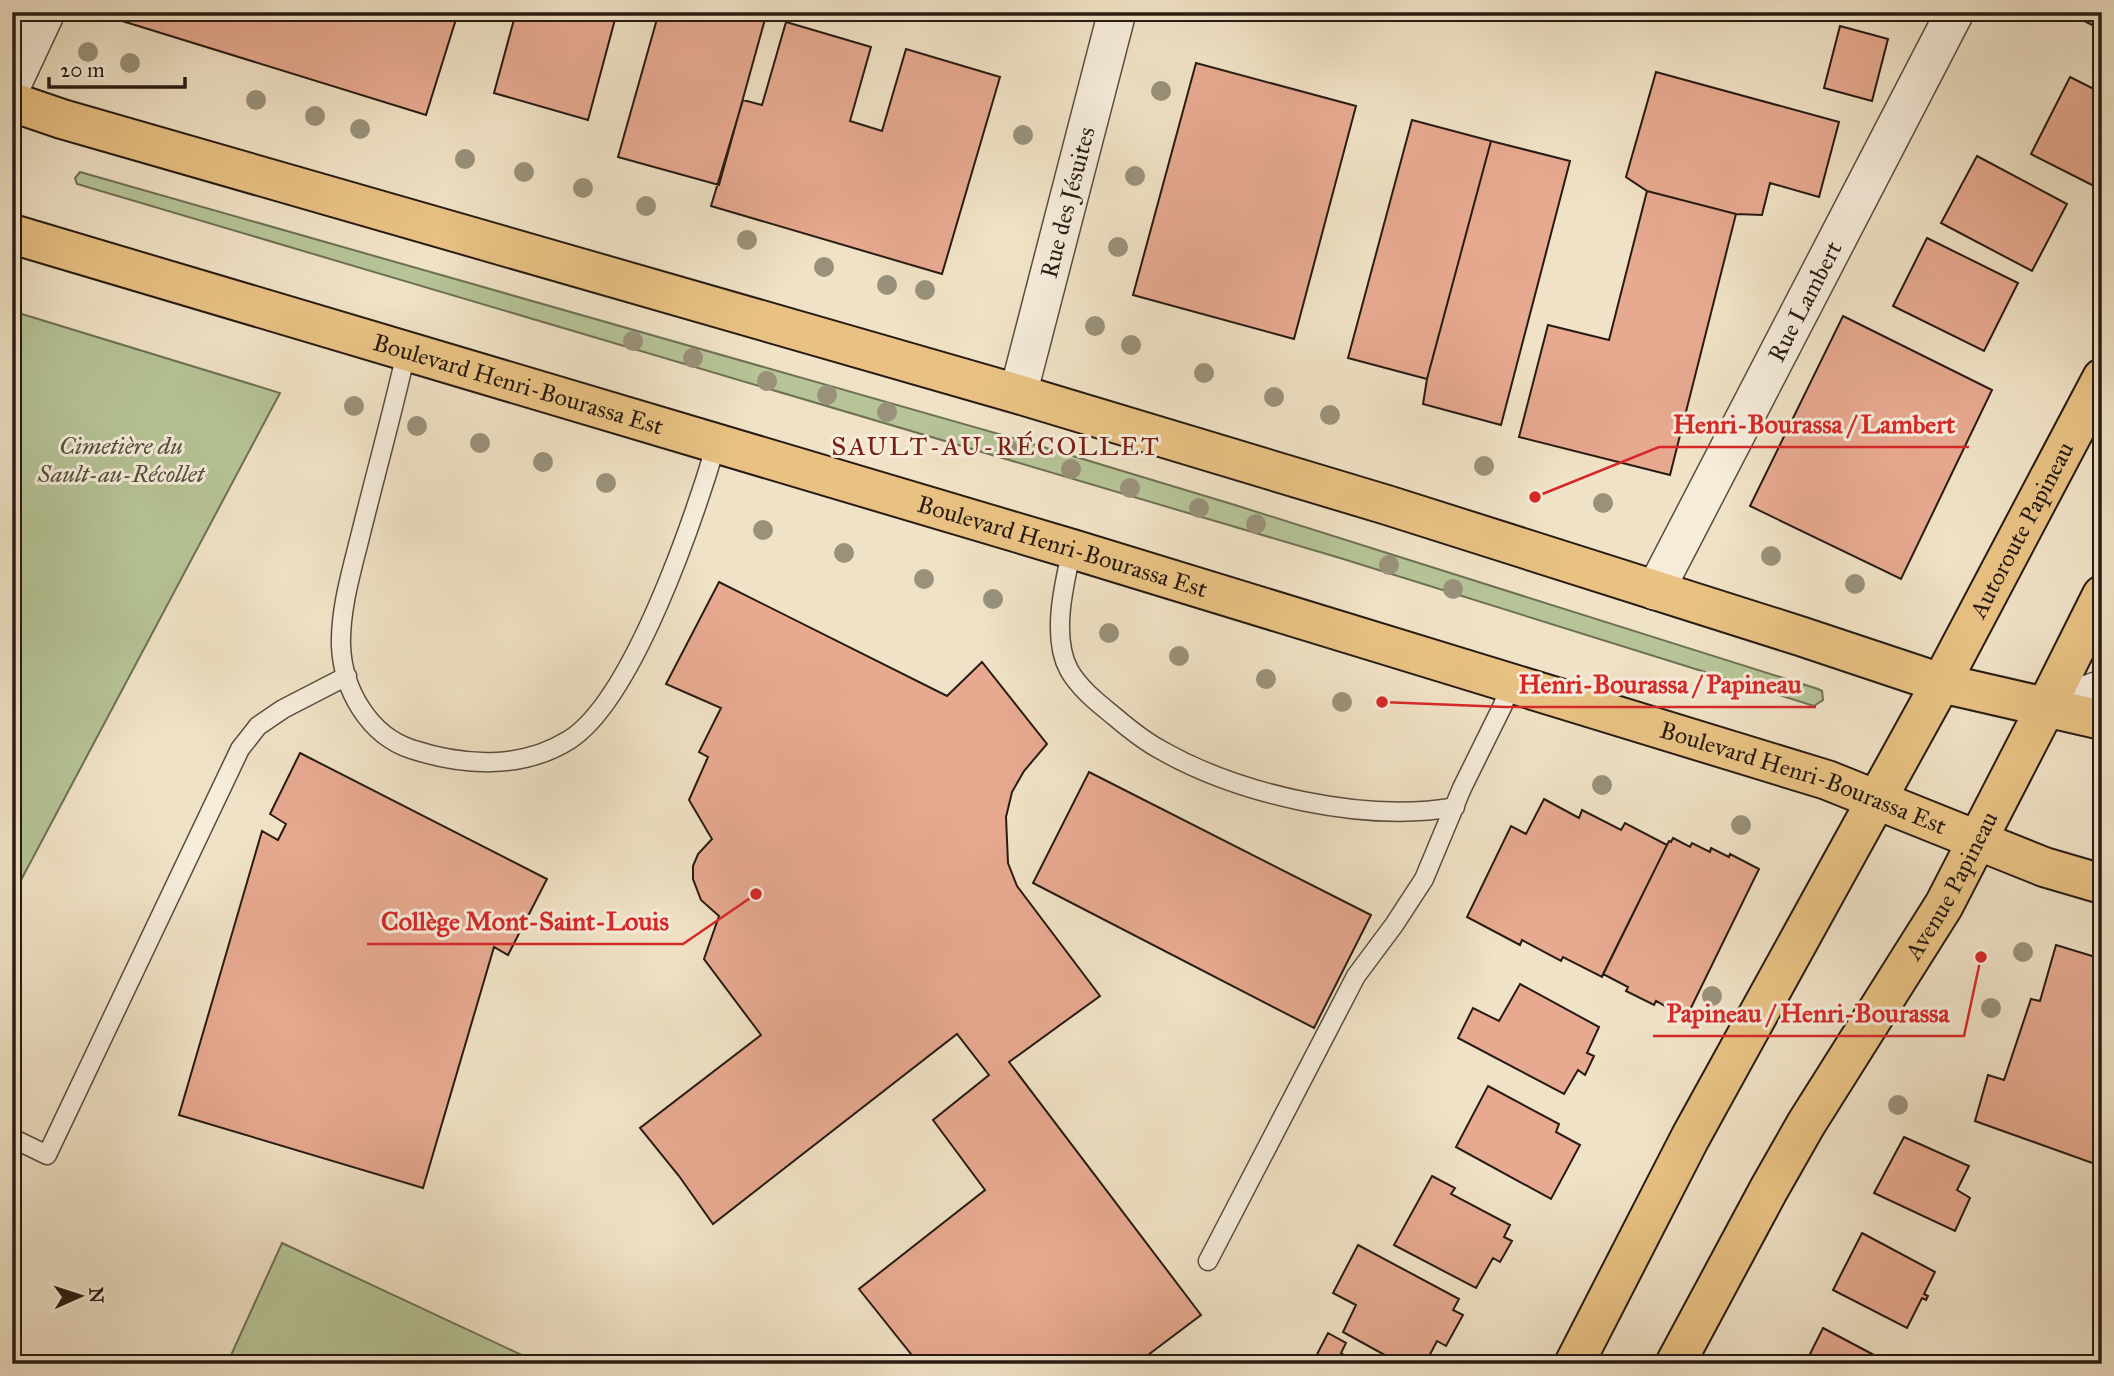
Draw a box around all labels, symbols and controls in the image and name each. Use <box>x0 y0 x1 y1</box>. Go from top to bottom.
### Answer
scale bar <box>49 46 186 90</box>
text: 20 m <box>60 57 105 83</box>
street label: Rue des Jésuites <box>1034 123 1102 281</box>
street label: Rue Lambert <box>1761 236 1849 367</box>
street label: Boulevard Henri-Bourassa Est <box>369 327 667 442</box>
callout: Henri-Bourassa / Lambert <box>1659 400 1969 447</box>
text: Henri-Bourassa / Lambert <box>1673 408 1956 440</box>
district label: SAULT-AU-RÉCOLLET <box>831 430 1161 462</box>
park label: Cimetière du Sault-au-Récollet <box>37 431 206 489</box>
street label: Autoroute Papineau <box>1963 437 2081 624</box>
street label: Boulevard Henri-Bourassa Est <box>914 489 1212 605</box>
callout: Henri-Bourassa / Papineau <box>1505 660 1816 707</box>
text: Henri-Bourassa / Papineau <box>1518 668 1802 700</box>
street label: Boulevard Henri-Bourassa Est <box>1656 715 1951 841</box>
street label: Avenue Papineau <box>1898 806 2005 966</box>
callout: Collège Mont-Saint-Louis <box>367 897 683 944</box>
text: Collège Mont-Saint-Louis <box>381 905 669 938</box>
callout: Papineau / Henri-Bourassa <box>1653 989 1964 1036</box>
text: Papineau / Henri-Bourassa <box>1666 997 1951 1029</box>
north arrow <box>46 1260 116 1330</box>
text: N <box>85 1286 108 1304</box>

